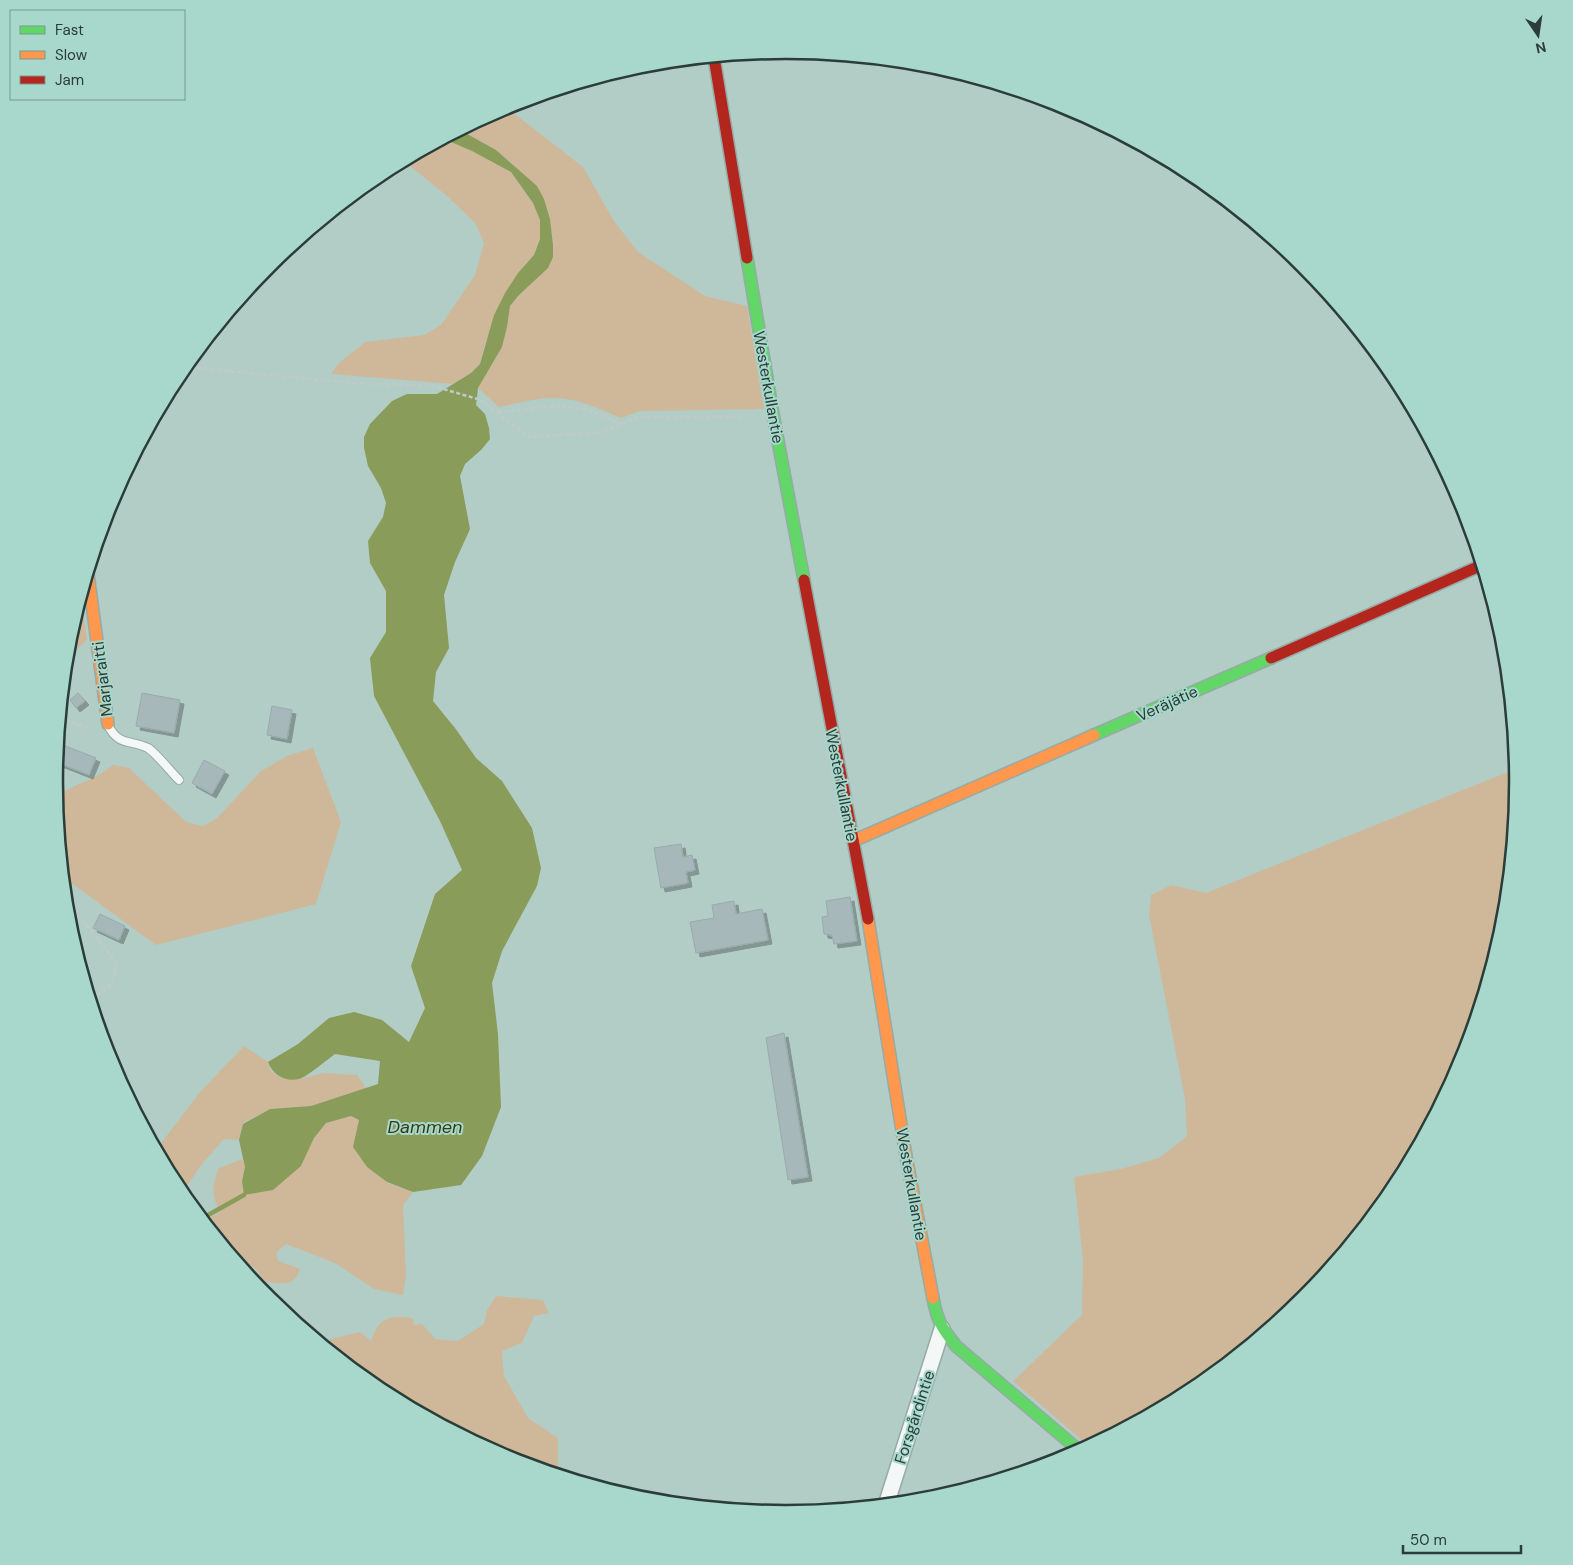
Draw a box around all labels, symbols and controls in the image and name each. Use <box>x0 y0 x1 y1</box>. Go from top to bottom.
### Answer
legend <box>10 10 185 100</box>
north arrow <box>1513 10 1563 60</box>
text: Fast <box>55 20 84 40</box>
text: N <box>1534 38 1548 58</box>
text: Slow <box>55 45 88 65</box>
text: Jam <box>55 70 84 90</box>
street label: Westerkullantie <box>748 329 789 445</box>
street label: Marjaraitti <box>87 640 118 718</box>
street label: Veräjätie <box>1133 681 1201 726</box>
street label: Westerkullantie <box>820 727 863 843</box>
water label: Dammen <box>388 1115 462 1139</box>
street label: Westerkullantie <box>891 1126 932 1242</box>
street label: Forsgårdintie <box>889 1368 939 1467</box>
scale bar <box>1403 1522 1520 1554</box>
text: 50 m <box>1410 1530 1447 1550</box>

